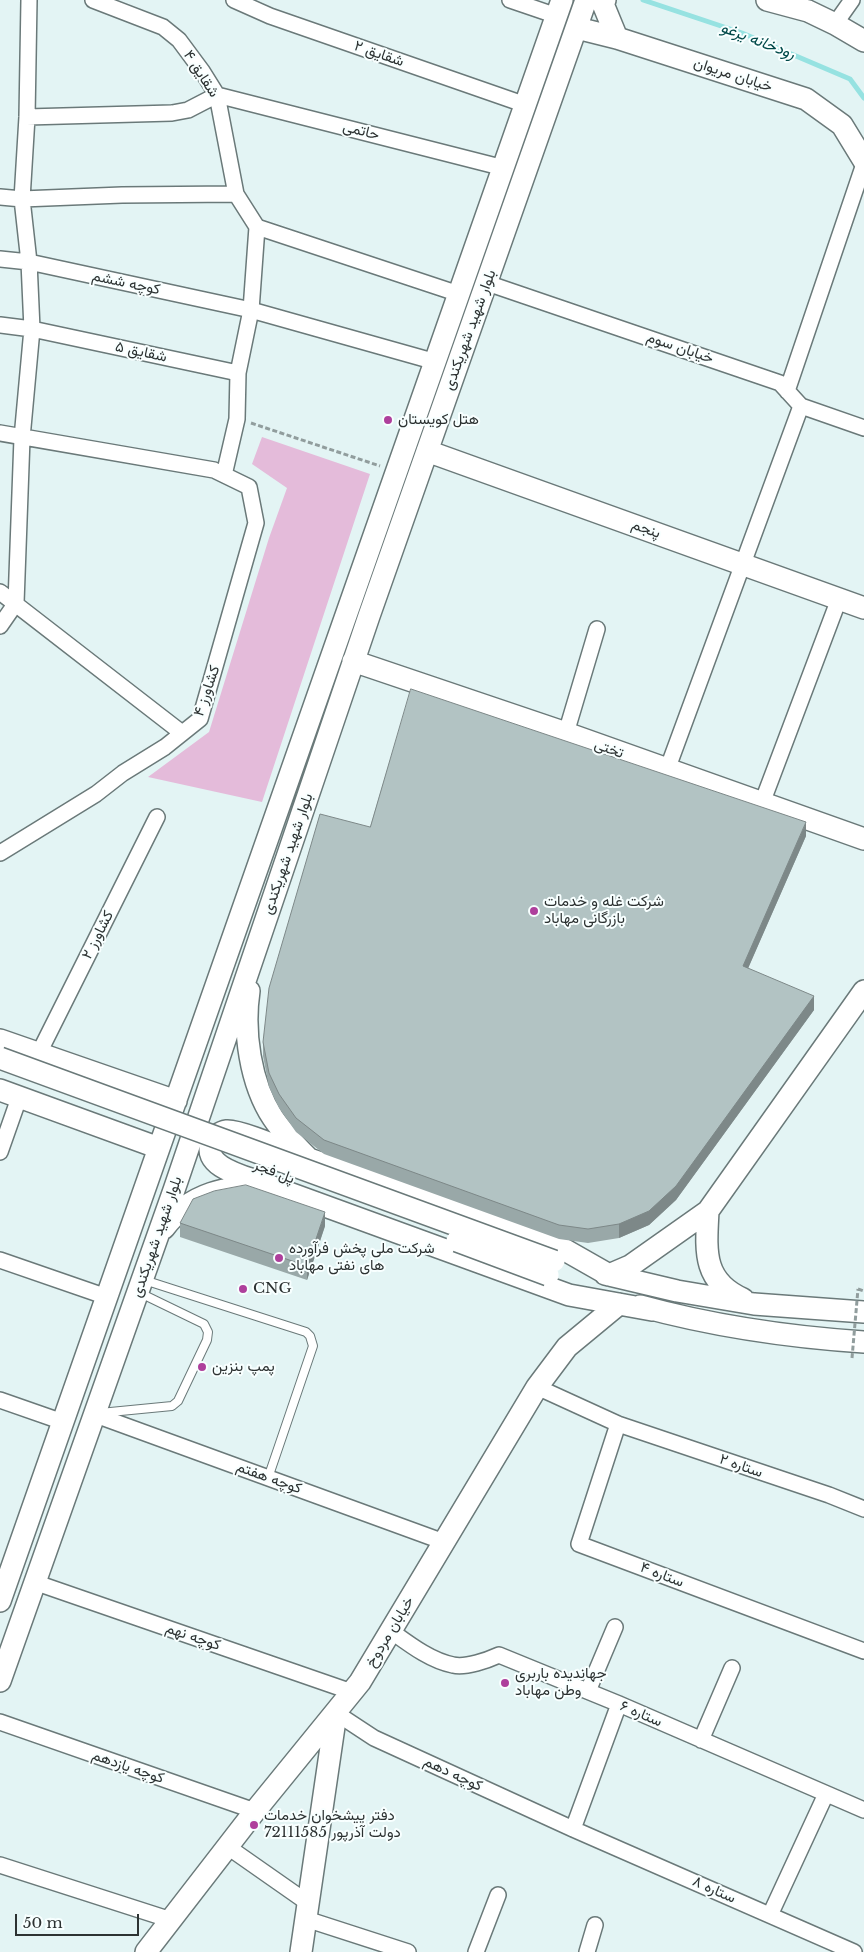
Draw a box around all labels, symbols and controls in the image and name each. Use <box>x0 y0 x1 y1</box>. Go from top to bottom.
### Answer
water label: رودخانه یرغو <box>718 18 798 64</box>
street label: شقایق ۲ <box>352 37 406 71</box>
street label: شقایق ۴ <box>179 47 223 101</box>
street label: خیابان مریوان <box>691 54 775 96</box>
street label: حاتمی <box>341 118 381 144</box>
street label: کوچه ششم <box>90 267 162 299</box>
street label: بلوار شهید شهریکندی <box>440 267 500 393</box>
street label: خیابان سوم <box>644 328 716 368</box>
street label: شقایق ۵ <box>113 338 169 366</box>
place label: هتل کویستان <box>398 411 479 429</box>
marker: هتل کویستان <box>382 414 394 426</box>
street label: پنجم <box>629 516 663 542</box>
street label: کشاورز ۴ <box>190 663 224 719</box>
street label: تختی <box>592 735 626 763</box>
street label: بلوار شهید شهریکندی <box>259 791 317 917</box>
place label: شرکت غله و خدمات بازرگانی مهاباد <box>544 893 664 928</box>
marker: شرکت غله و خدمات بازرگانی مهاباد <box>528 905 540 917</box>
street label: کشاورز ۲ <box>78 908 118 962</box>
street label: پل فجر <box>251 1156 297 1188</box>
street label: بلوار شهید شهریکندی <box>128 1174 186 1300</box>
place label: شرکت ملی پخش فرآورده های نفتی مهاباد <box>289 1240 435 1275</box>
marker: شرکت ملی پخش فرآورده های نفتی مهاباد <box>273 1252 285 1264</box>
place label: CNG <box>253 1280 291 1298</box>
marker: CNG <box>237 1283 249 1295</box>
place label: پمپ بنزین <box>212 1358 275 1376</box>
marker: پمپ بنزین <box>196 1361 208 1373</box>
street label: ستاره ۲ <box>717 1450 765 1482</box>
street label: کوچه هفتم <box>234 1458 304 1498</box>
street label: ستاره ۴ <box>638 1558 686 1592</box>
street label: خیابان مردوخ <box>362 1594 418 1670</box>
street label: کوچه نهم <box>163 1619 223 1655</box>
place label: جهاندیده باربری وطن مهاباد <box>515 1665 607 1700</box>
marker: جهاندیده باربری وطن مهاباد <box>499 1677 511 1689</box>
street label: ستاره ۶ <box>617 1697 665 1731</box>
street label: کوچه یازدهم <box>90 1746 166 1788</box>
street label: کوچه دهم <box>421 1753 485 1795</box>
place label: دفتر پیشخوان خدمات دولت آذرپور 72111585 <box>264 1807 401 1842</box>
marker: دفتر پیشخوان خدمات دولت آذرپور 72111585 <box>248 1819 260 1831</box>
street label: ستاره ۸ <box>690 1873 738 1907</box>
scale bar <box>18 1904 141 1936</box>
text: 50 m <box>23 1913 63 1932</box>

